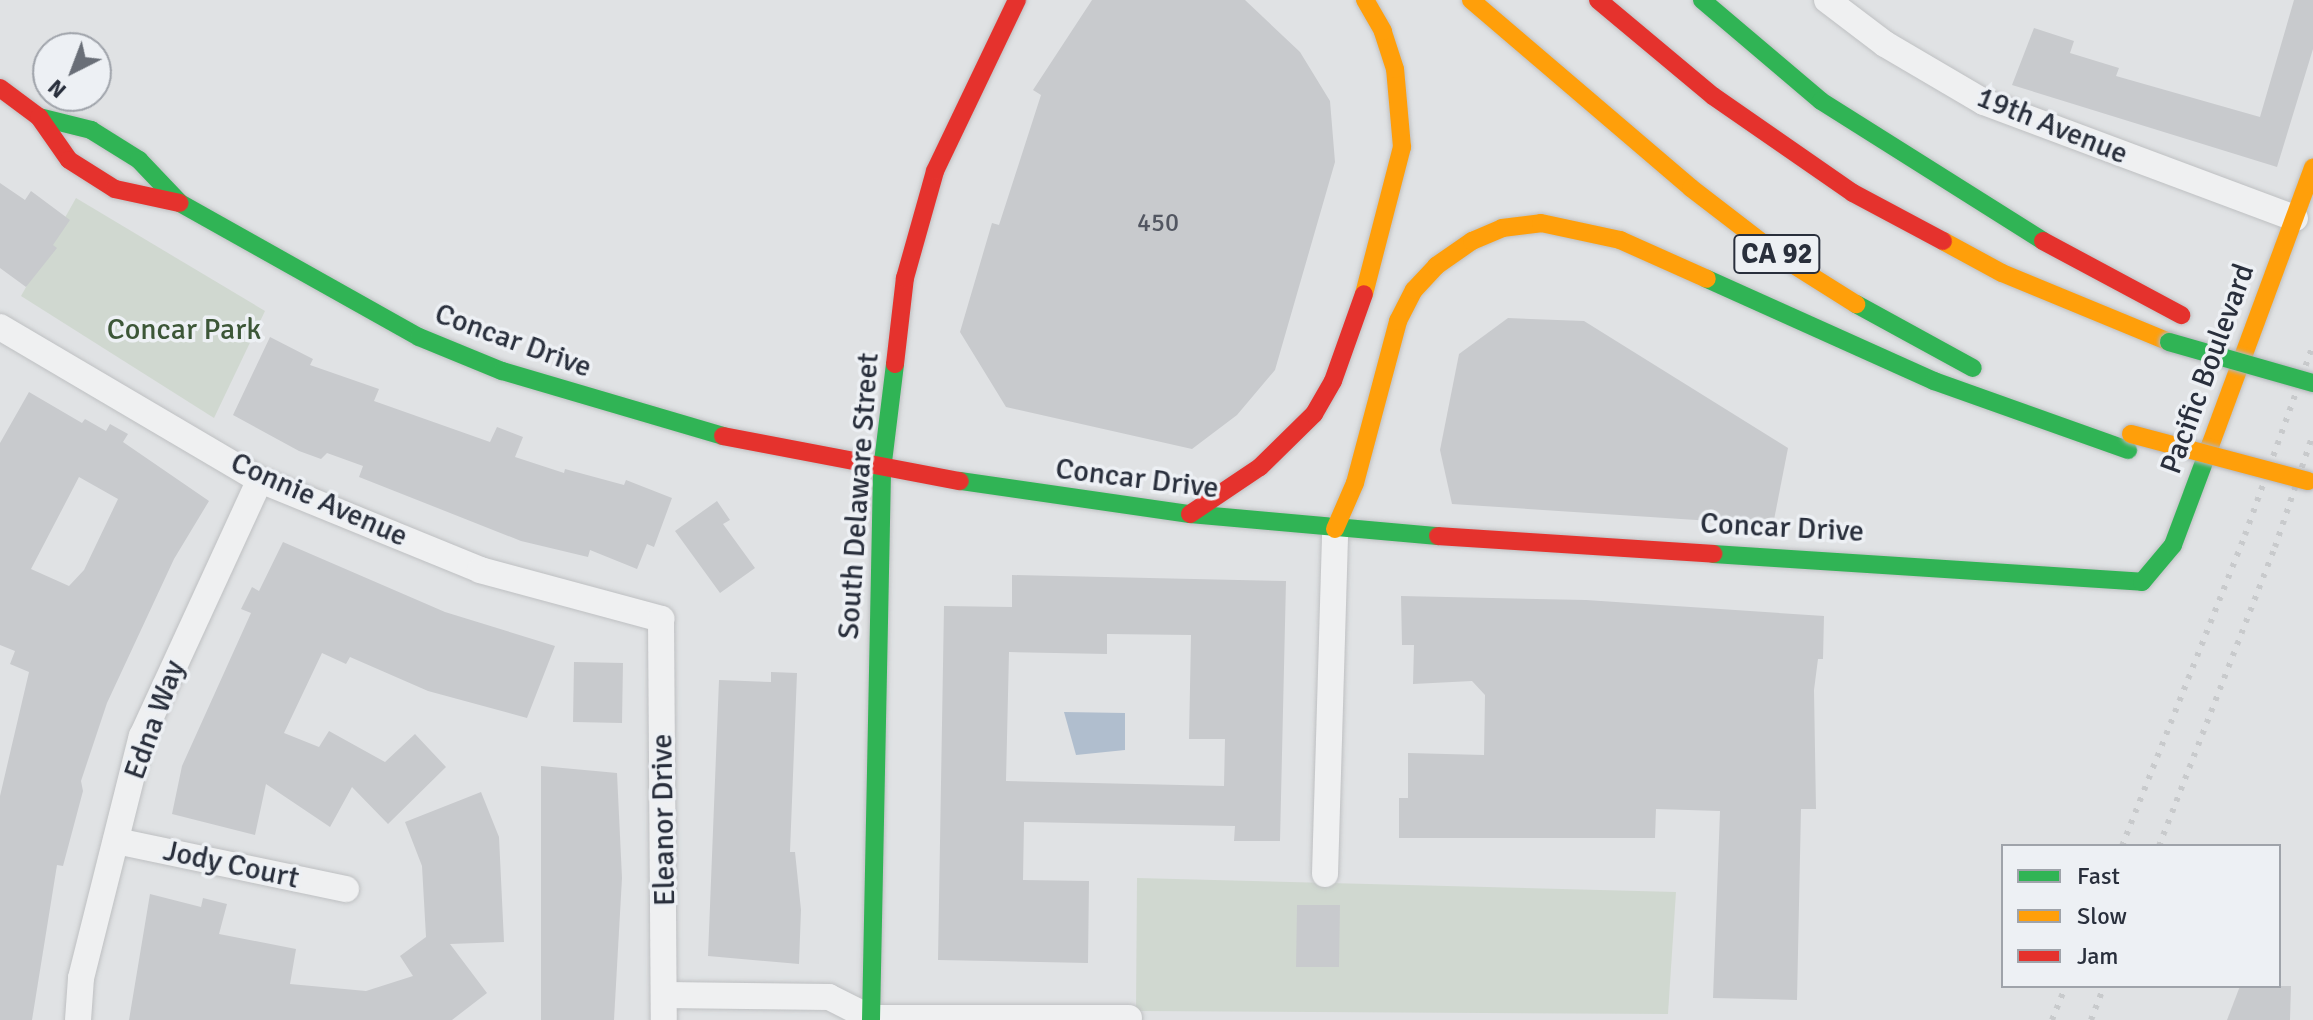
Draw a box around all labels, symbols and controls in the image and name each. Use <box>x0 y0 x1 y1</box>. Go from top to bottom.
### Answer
north arrow <box>32 32 112 112</box>
text: N <box>42 74 72 104</box>
street label: 19th Avenue <box>1971 79 2133 173</box>
house number: 450 <box>1137 208 1179 240</box>
road number: CA 92 <box>1733 230 1821 278</box>
street label: Pacific Boulevard <box>2153 259 2263 479</box>
street label: Concar Drive <box>430 296 596 386</box>
park label: Concar Park <box>107 312 261 348</box>
street label: South Delaware Street <box>831 352 887 640</box>
street label: Connie Avenue <box>225 445 413 555</box>
street label: Concar Drive <box>1053 451 1221 507</box>
street label: Concar Drive <box>1699 506 1865 550</box>
street label: Edna Way <box>117 656 193 784</box>
street label: Eleanor Drive <box>644 733 684 907</box>
street label: Jody Court <box>160 833 302 897</box>
legend <box>2001 844 2281 988</box>
text: Fast <box>2077 861 2120 891</box>
text: Slow <box>2077 901 2127 931</box>
text: Jam <box>2077 941 2118 971</box>

